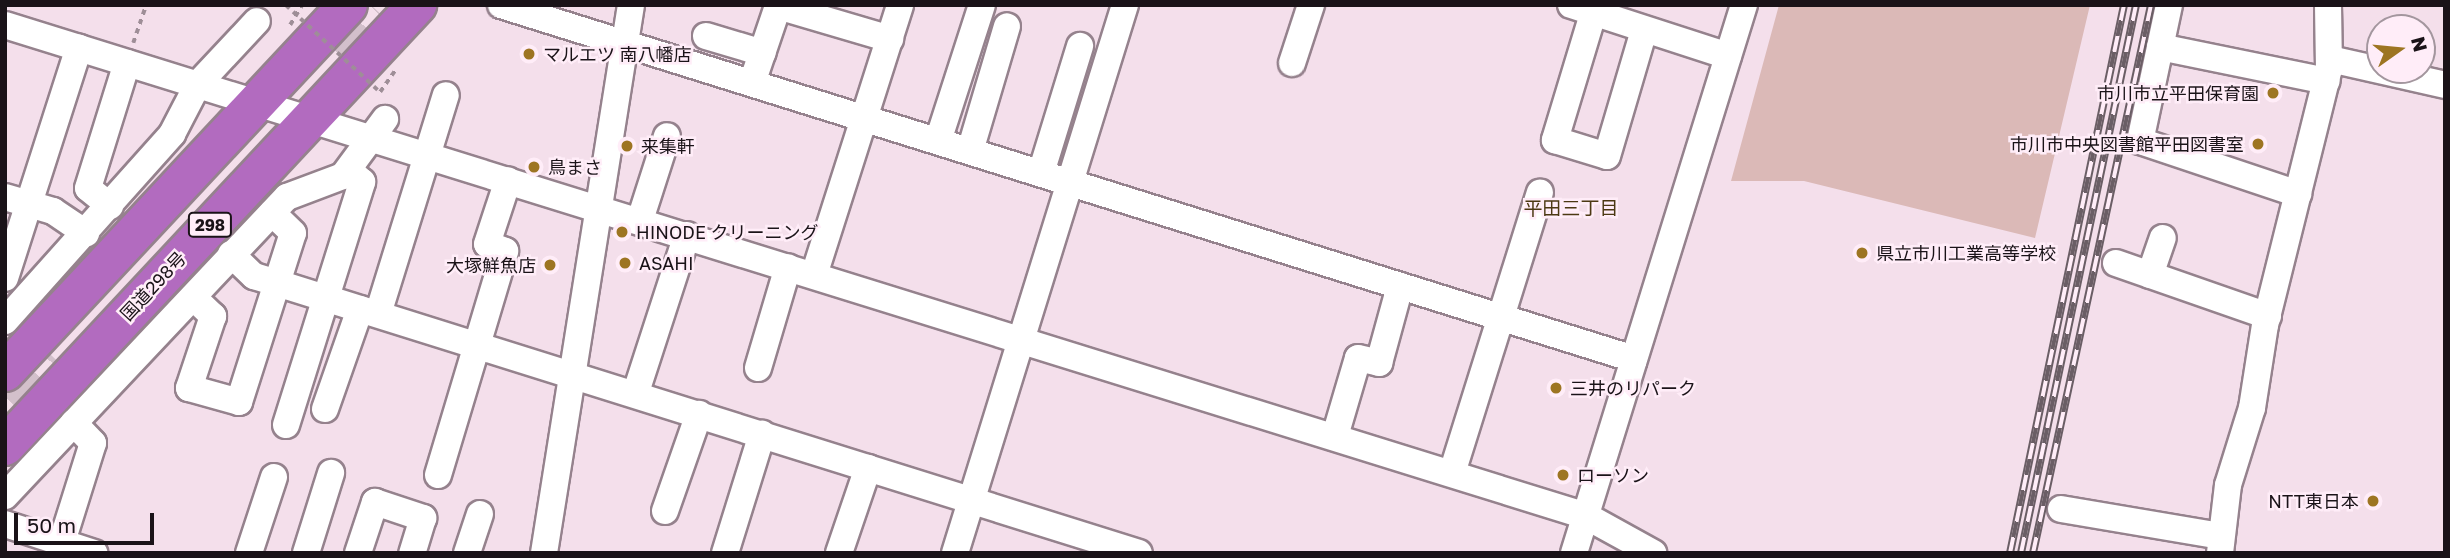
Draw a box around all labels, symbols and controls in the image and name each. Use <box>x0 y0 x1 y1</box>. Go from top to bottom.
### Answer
north arrow <box>2366 14 2436 84</box>
text: N <box>2407 34 2433 54</box>
place label: マルエツ 南八幡店 <box>543 43 691 65</box>
marker: マルエツ 南八幡店 <box>521 46 537 62</box>
place label: 市川市立平田保育園 <box>2097 82 2259 104</box>
marker: 市川市立平田保育園 <box>2265 85 2281 101</box>
place label: 市川市中央図書館平田図書室 <box>2010 133 2244 155</box>
place label: 来集軒 <box>641 135 695 157</box>
marker: 市川市中央図書館平田図書室 <box>2250 136 2266 152</box>
marker: 来集軒 <box>619 138 635 154</box>
place label: 鳥まさ <box>548 156 602 178</box>
marker: 鳥まさ <box>526 159 542 175</box>
district label: 平田三丁目 <box>1524 197 1618 219</box>
road number: 298 <box>187 213 233 238</box>
place label: HINODE クリーニング <box>636 221 818 243</box>
marker: HINODE クリーニング <box>614 224 630 240</box>
place label: 県立市川工業高等学校 <box>1876 242 2056 264</box>
marker: 県立市川工業高等学校 <box>1854 245 1870 261</box>
street label: 国道298号 <box>116 247 190 325</box>
place label: ASAHI <box>639 252 694 274</box>
place label: 大塚鮮魚店 <box>446 254 536 276</box>
marker: ASAHI <box>617 255 633 271</box>
marker: 大塚鮮魚店 <box>542 257 558 273</box>
place label: 三井のリパーク <box>1570 377 1696 399</box>
marker: 三井のリパーク <box>1548 380 1564 396</box>
place label: ローソン <box>1577 464 1649 486</box>
marker: ローソン <box>1555 467 1571 483</box>
place label: NTT東日本 <box>2268 490 2359 512</box>
marker: NTT東日本 <box>2365 493 2381 509</box>
scale bar <box>18 498 158 542</box>
text: 50 m <box>27 512 76 538</box>

